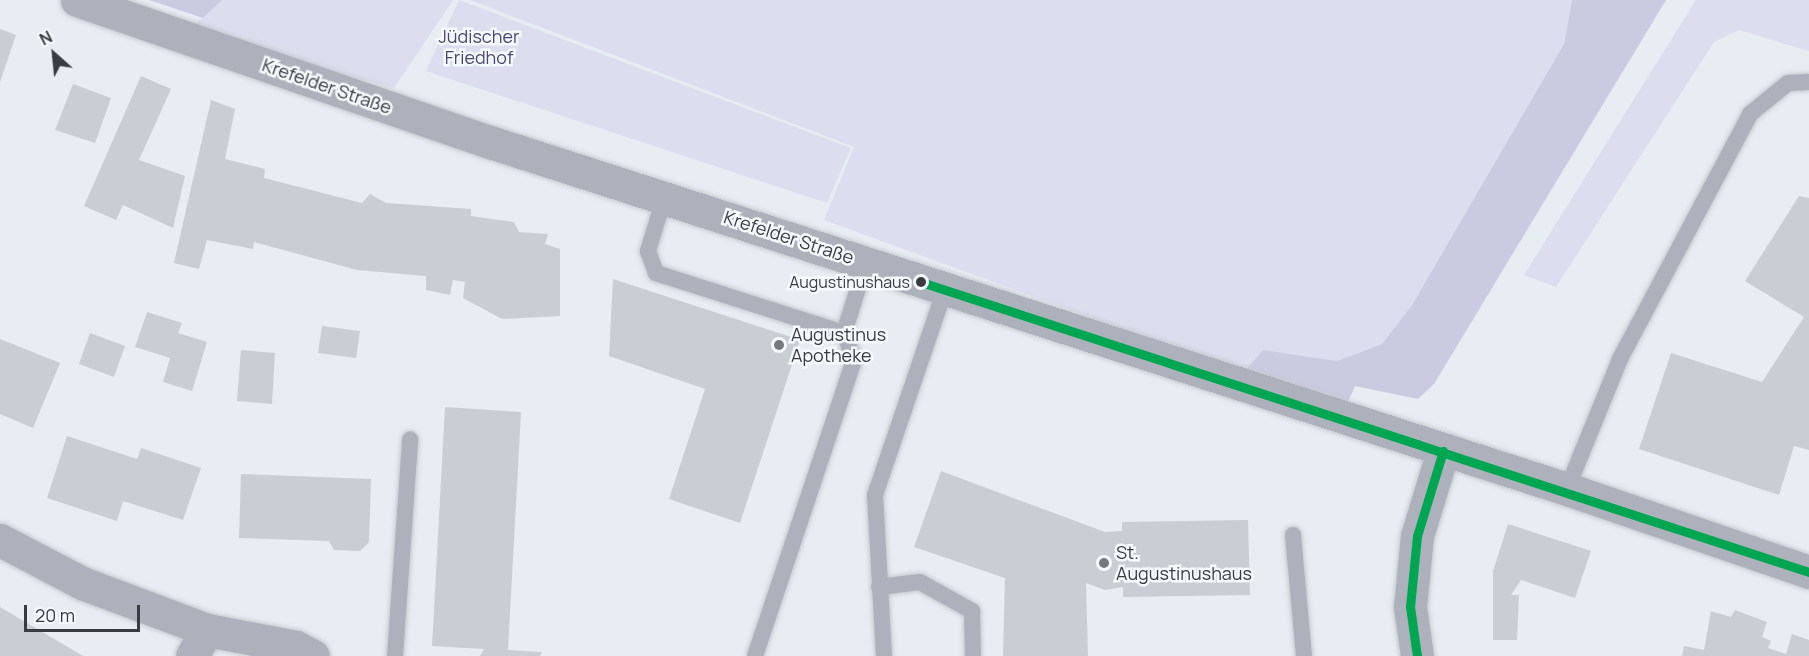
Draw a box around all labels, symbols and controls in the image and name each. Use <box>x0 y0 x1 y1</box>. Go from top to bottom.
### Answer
north arrow <box>24 24 84 84</box>
text: N <box>36 26 56 50</box>
park label: Jüdischer Friedhof <box>438 26 520 68</box>
street label: Krefelder Straße <box>260 54 394 118</box>
street label: Krefelder Straße <box>721 206 857 268</box>
place label: Augustinushaus <box>789 272 910 292</box>
marker: Augustinushaus <box>915 276 927 288</box>
place label: Augustinus Apotheke <box>791 324 886 366</box>
marker: Augustinus Apotheke <box>772 338 786 352</box>
place label: St. Augustinushaus <box>1116 542 1252 584</box>
marker: St. Augustinushaus <box>1097 556 1111 570</box>
scale bar <box>27 593 142 631</box>
text: 20 m <box>35 603 75 627</box>

